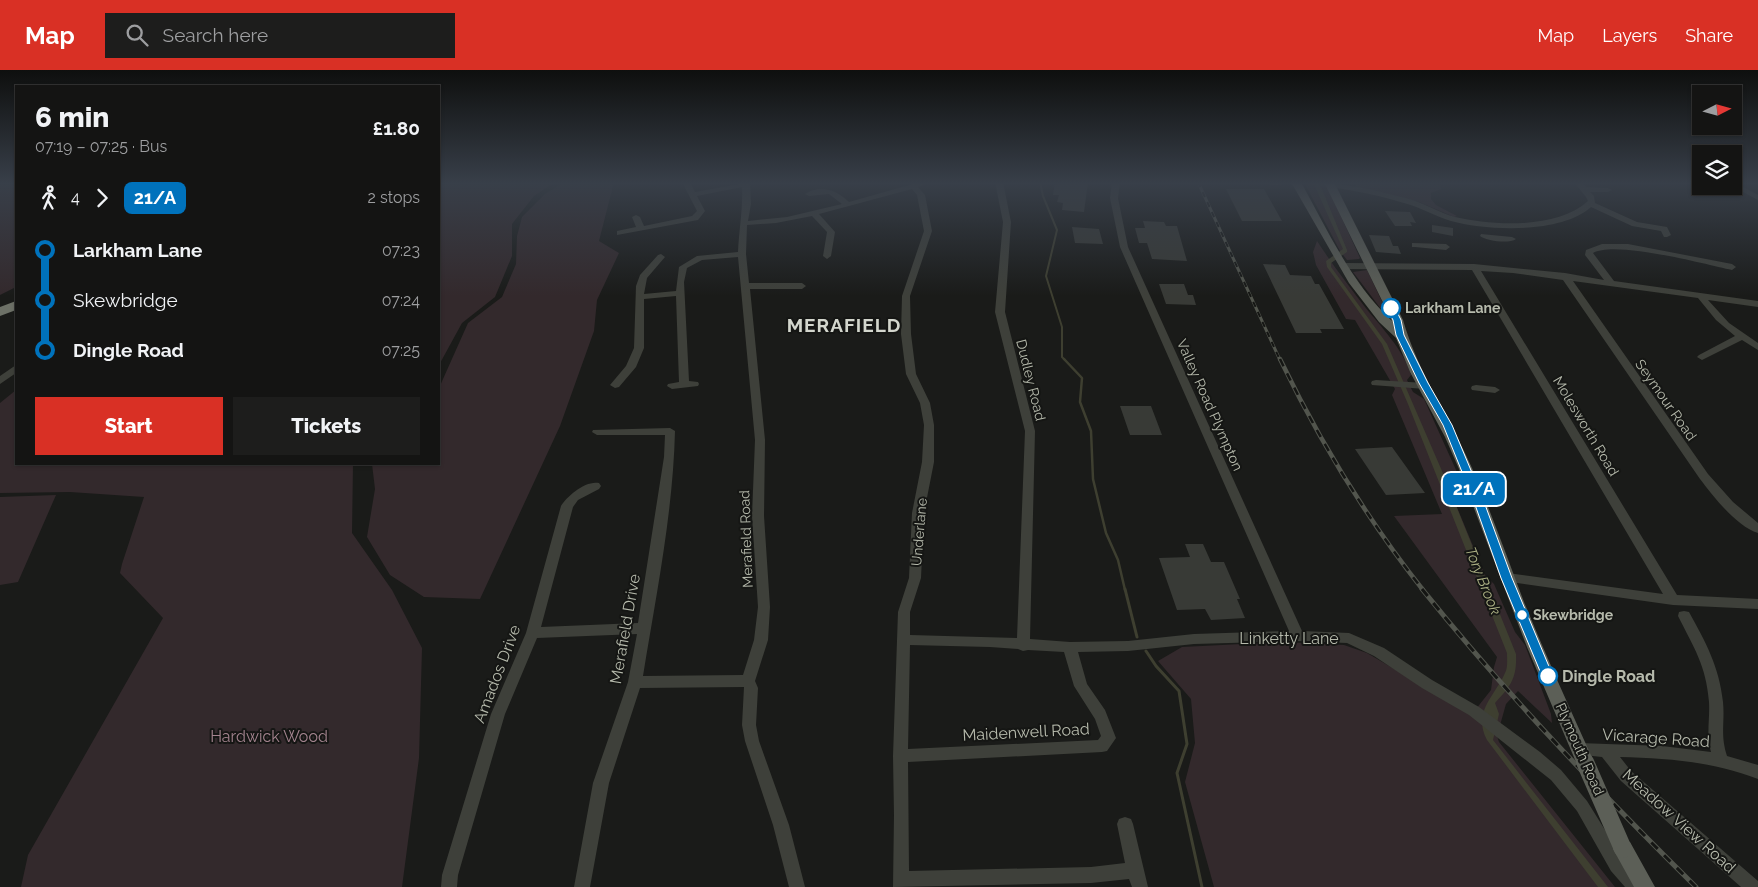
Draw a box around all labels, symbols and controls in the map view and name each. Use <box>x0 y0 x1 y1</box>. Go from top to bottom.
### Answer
search box <box>105 13 455 58</box>
text: Map <box>25 21 75 50</box>
icon: search <box>123 21 151 49</box>
text: Search here <box>163 24 268 46</box>
text: Map <box>1538 25 1574 46</box>
text: Layers <box>1602 25 1657 46</box>
text: Share <box>1685 25 1733 46</box>
north arrow <box>1692 85 1742 135</box>
map controls <box>1692 85 1742 195</box>
text: 6 min <box>35 101 109 134</box>
text: £1.80 <box>373 117 420 139</box>
text: 07:19 – 07:25 · Bus <box>35 137 167 156</box>
button: layers <box>1692 145 1742 195</box>
icon: walk <box>35 184 63 212</box>
icon: forward <box>88 184 116 212</box>
text: 21/A <box>134 187 176 208</box>
text: 4 <box>71 188 80 207</box>
text: 2 stops <box>368 188 420 207</box>
text: Larkham Lane <box>73 239 202 261</box>
text: 07:23 <box>382 241 420 260</box>
text: Skewbridge <box>73 289 178 311</box>
text: 07:24 <box>382 291 420 310</box>
marker: Larkham Lane <box>1381 298 1401 318</box>
place label: Larkham Lane <box>1405 300 1501 316</box>
district label: MERAFIELD <box>787 314 901 336</box>
street label: Valley Road Plympton <box>1174 337 1246 473</box>
street label: Dudley Road <box>1013 338 1049 422</box>
text: Dingle Road <box>73 339 184 361</box>
text: 07:25 <box>382 341 420 360</box>
street label: Seymour Road <box>1632 356 1700 444</box>
street label: Molesworth Road <box>1550 373 1622 479</box>
button: Start <box>35 397 223 455</box>
button: Tickets <box>233 397 420 455</box>
line badge: 21/A <box>1439 473 1509 505</box>
text: 21/A <box>1453 478 1495 499</box>
street label: Merafield Road <box>736 490 756 588</box>
street label: Underlane <box>908 497 930 567</box>
water label: Tory Brook <box>1461 545 1505 617</box>
street label: Merafield Drive <box>606 572 644 686</box>
place label: Skewbridge <box>1533 607 1614 623</box>
marker: Skewbridge <box>1515 608 1529 622</box>
street label: Amados Drive <box>470 622 524 726</box>
street label: Linketty Lane <box>1239 629 1339 648</box>
marker: Dingle Road <box>1538 666 1558 686</box>
place label: Dingle Road <box>1562 667 1655 686</box>
street label: Plymouth Road <box>1552 700 1608 798</box>
street label: Maidenwell Road <box>962 719 1090 745</box>
street label: Vicarage Road <box>1602 725 1711 751</box>
park label: Hardwick Wood <box>210 727 328 746</box>
street label: Meadow View Road <box>1618 765 1740 877</box>

